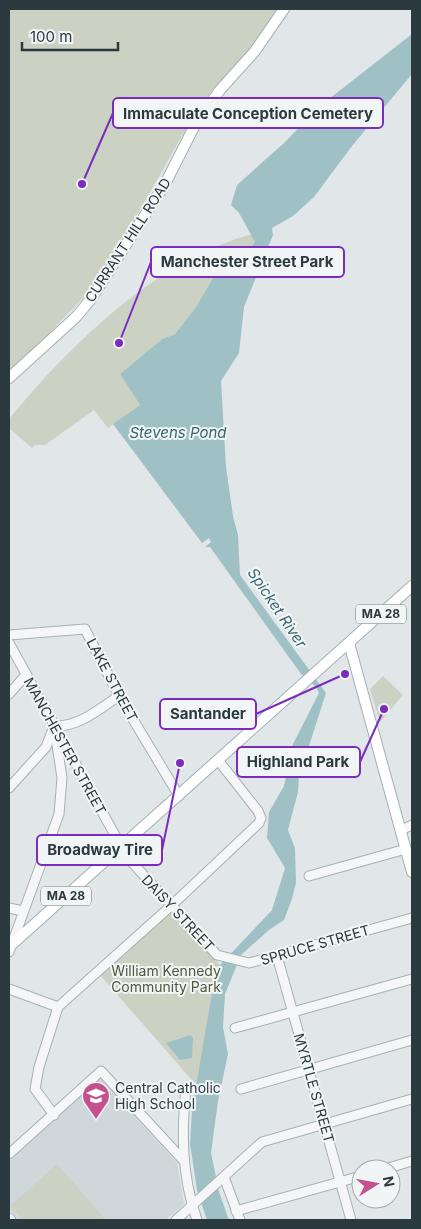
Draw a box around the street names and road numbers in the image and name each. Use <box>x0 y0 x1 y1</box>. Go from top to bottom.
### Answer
street label: CURRANT HILL ROAD <box>81 174 174 305</box>
road number: MA 28 <box>356 604 406 624</box>
street label: LAKE STREET <box>83 635 142 724</box>
street label: MANCHESTER STREET <box>21 674 110 817</box>
street label: DAISY STREET <box>139 871 218 954</box>
road number: MA 28 <box>41 886 91 906</box>
street label: SPRUCE STREET <box>258 921 371 968</box>
street label: MYRTLE STREET <box>291 1031 338 1145</box>

